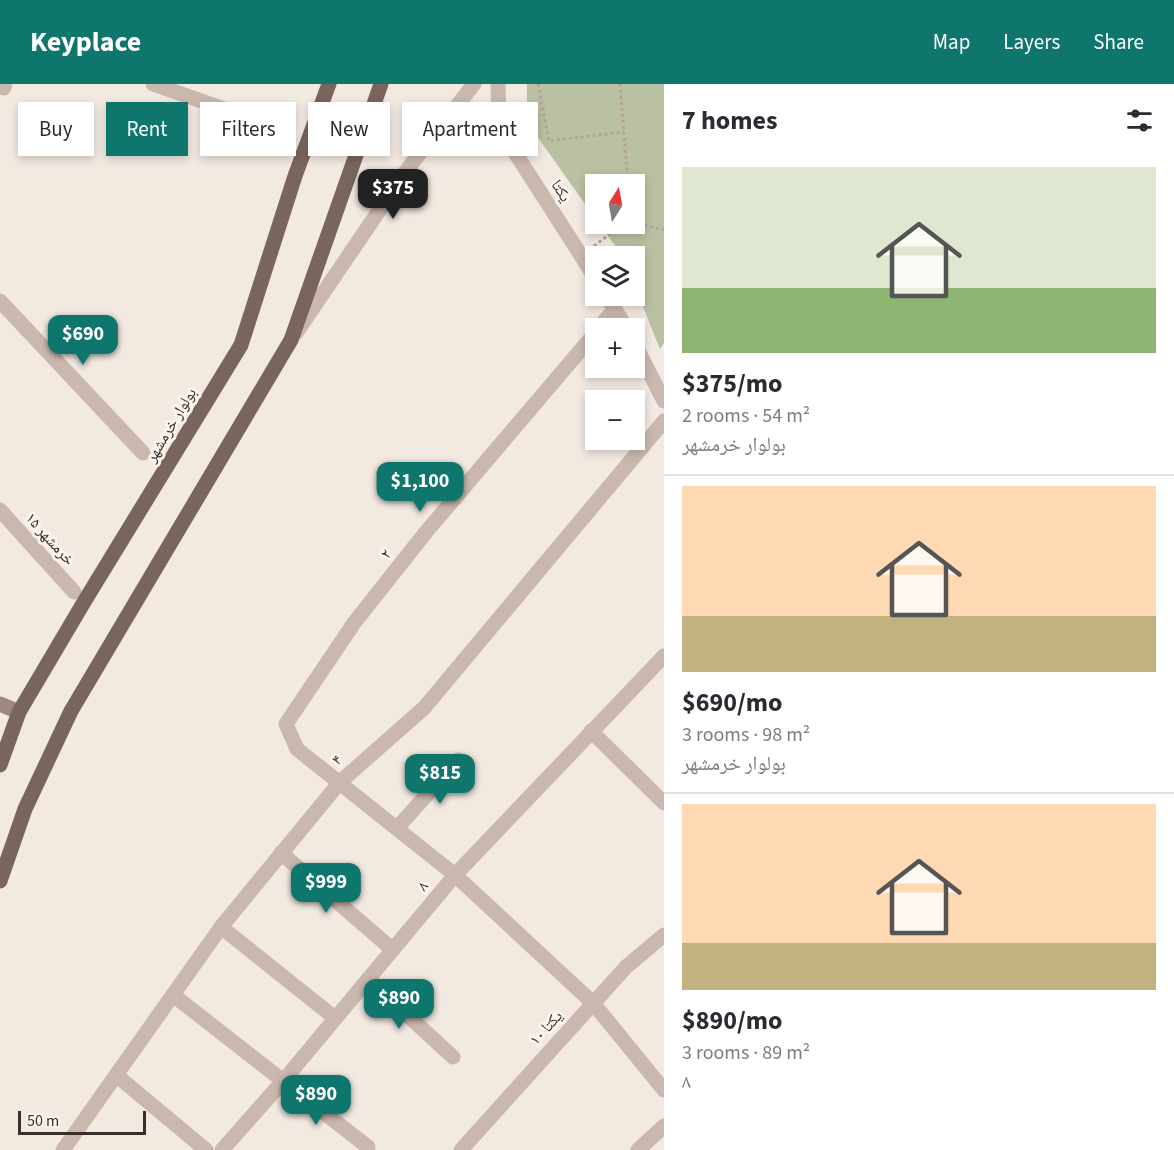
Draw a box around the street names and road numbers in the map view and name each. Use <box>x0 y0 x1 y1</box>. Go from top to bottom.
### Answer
street label: یکتا <box>546 176 576 206</box>
street label: بولوار خرمشهر <box>140 384 202 467</box>
street label: ۱۵ خرمشهر <box>20 508 80 570</box>
street label: ۲ <box>375 544 397 564</box>
street label: ۴ <box>327 749 347 771</box>
street label: ۸ <box>412 876 434 896</box>
street label: ۱۰ یکتا <box>524 1006 568 1050</box>

